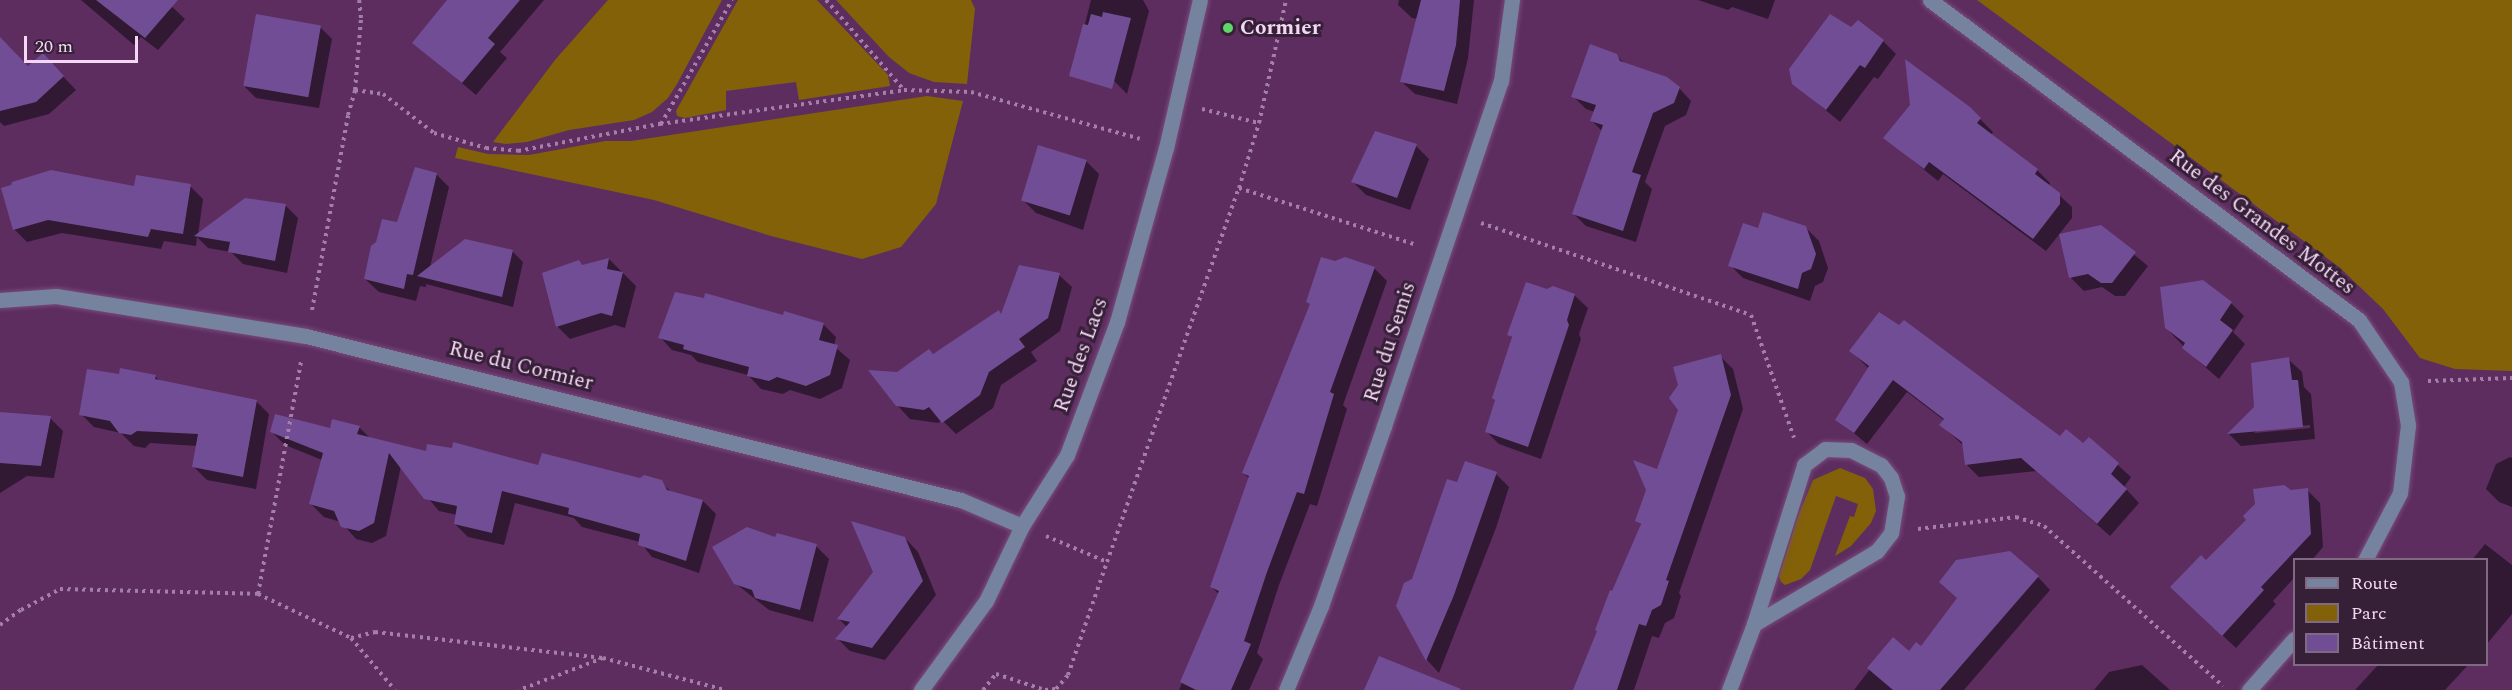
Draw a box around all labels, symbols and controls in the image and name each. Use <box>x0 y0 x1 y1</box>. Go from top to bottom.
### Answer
place label: Cormier <box>1240 15 1321 41</box>
marker: Cormier <box>1221 21 1235 35</box>
scale bar <box>27 24 141 62</box>
text: 20 m <box>35 33 73 60</box>
street label: Rue des Grandes Mottes <box>2164 144 2360 300</box>
street label: Rue du Semis <box>1359 279 1421 405</box>
street label: Rue des Lacs <box>1049 294 1113 416</box>
street label: Rue du Cormier <box>446 336 596 396</box>
legend <box>2293 558 2488 666</box>
text: Route <box>2351 570 2398 597</box>
text: Parc <box>2351 600 2387 627</box>
text: Bâtiment <box>2351 630 2425 657</box>

